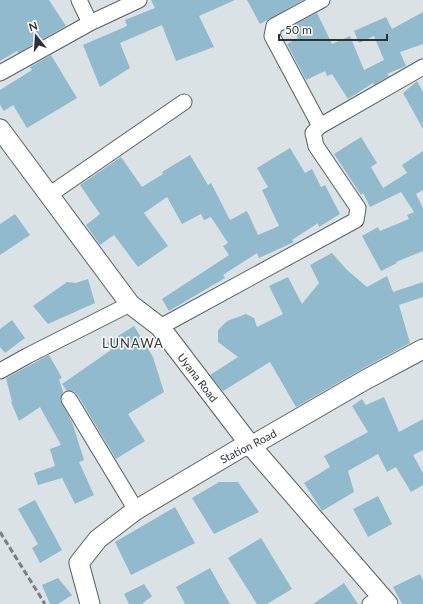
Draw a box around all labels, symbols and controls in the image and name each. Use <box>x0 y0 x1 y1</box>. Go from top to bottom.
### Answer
north arrow <box>16 16 56 56</box>
scale bar <box>279 16 387 42</box>
text: N <box>27 19 39 33</box>
text: 50 m <box>285 22 312 37</box>
district label: LUNAWA <box>102 335 164 351</box>
street label: Uyana Road <box>176 350 221 404</box>
street label: Station Road <box>218 426 278 466</box>

